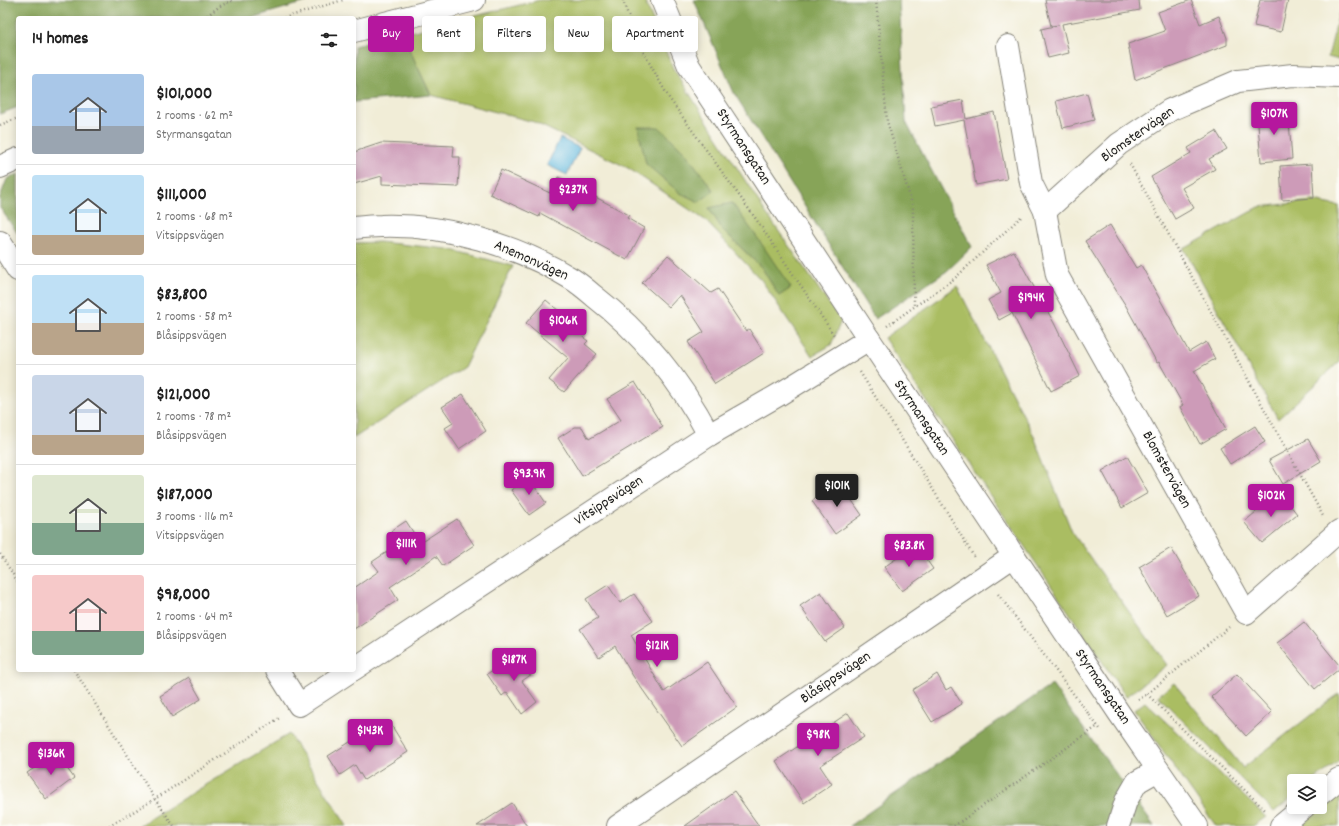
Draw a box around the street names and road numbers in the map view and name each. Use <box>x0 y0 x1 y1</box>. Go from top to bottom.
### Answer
street label: Blomstervägen <box>1097 101 1179 169</box>
street label: Styrmansgatan <box>710 104 776 190</box>
street label: Anemonvägen <box>490 235 572 287</box>
street label: Styrmansgatan <box>887 376 955 460</box>
street label: Blomstervägen <box>1136 427 1196 513</box>
street label: Vitsippsvägen <box>570 470 648 532</box>
street label: Styrmansgatan <box>1068 645 1136 729</box>
street label: Blåsippsvägen <box>796 646 876 710</box>

